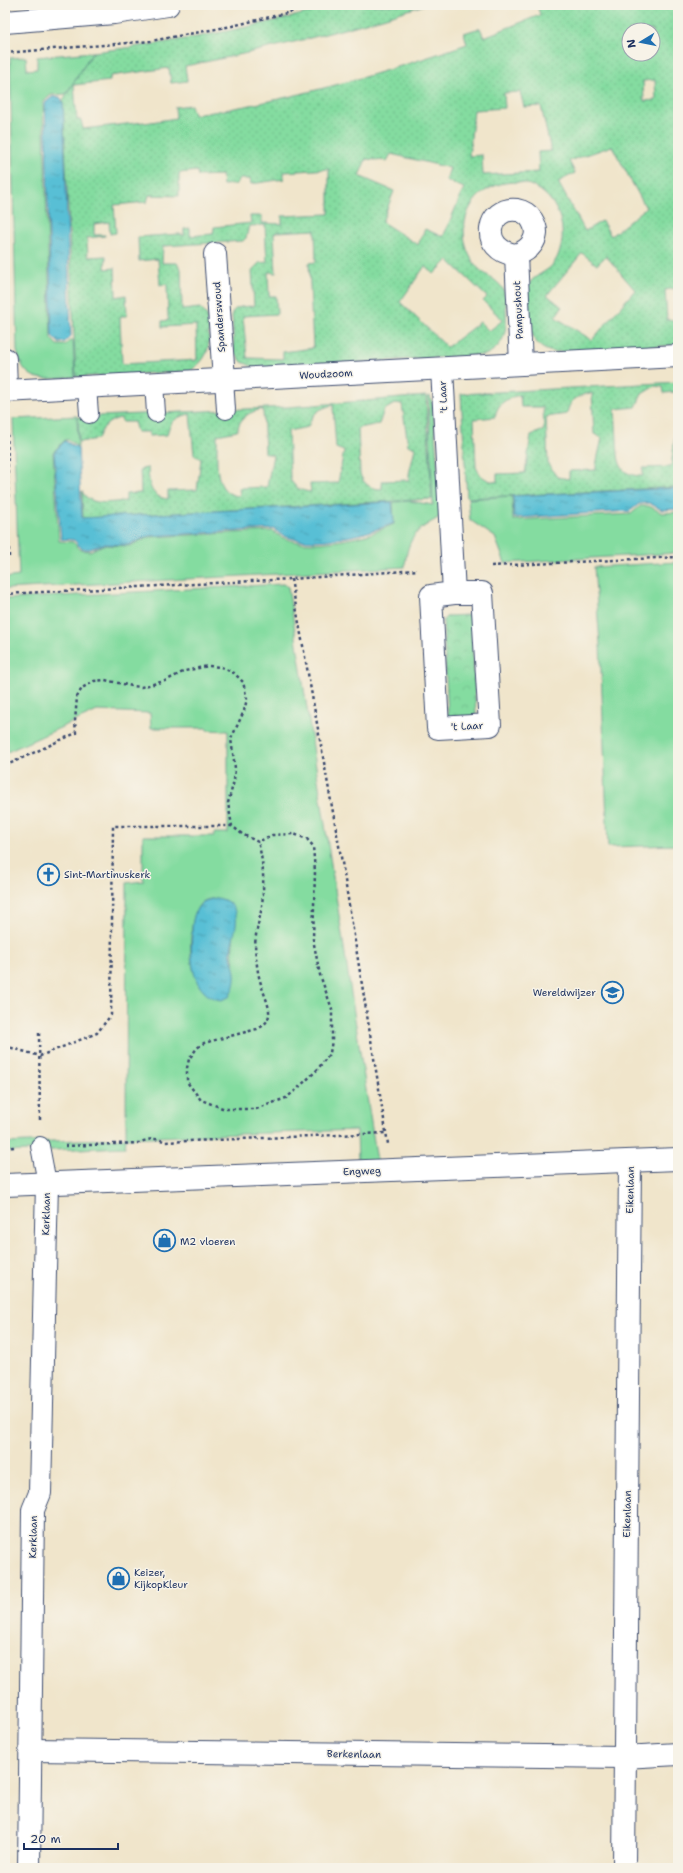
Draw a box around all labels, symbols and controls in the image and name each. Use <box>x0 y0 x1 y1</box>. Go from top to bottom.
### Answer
north arrow <box>621 22 661 62</box>
text: N <box>623 38 640 49</box>
street label: Pampushout <box>510 280 526 340</box>
street label: Spanderswoud <box>210 281 228 353</box>
street label: Woudzoom <box>299 366 354 382</box>
street label: 't Laar <box>436 380 450 414</box>
street label: 't Laar <box>450 719 484 733</box>
church icon: Sint-Martinuskerk <box>36 861 62 887</box>
place label: Sint-Martinuskerk <box>64 868 151 881</box>
school or university icon: Wereldwijzer <box>599 979 625 1005</box>
place label: Wereldwijzer <box>533 986 596 999</box>
street label: Engweg <box>343 1164 381 1178</box>
street label: Eikenlaan <box>623 1166 637 1214</box>
street label: Kerklaan <box>39 1192 53 1236</box>
shop icon: M2 vloeren <box>151 1228 177 1254</box>
place label: M2 vloeren <box>180 1235 235 1248</box>
street label: Eikenlaan <box>620 1490 634 1538</box>
street label: Kerklaan <box>26 1515 40 1559</box>
shop icon: Keizer, KijkopKleur <box>105 1565 131 1591</box>
place label: Keizer, KijkopKleur <box>134 1566 188 1591</box>
street label: Berkenlaan <box>327 1747 381 1761</box>
scale bar <box>24 1825 118 1851</box>
text: 20 m <box>30 1831 61 1847</box>

